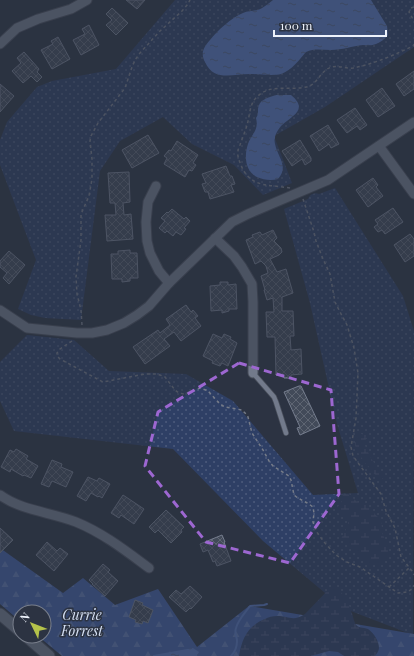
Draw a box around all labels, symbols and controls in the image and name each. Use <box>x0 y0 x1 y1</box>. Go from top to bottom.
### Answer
scale bar <box>274 12 386 38</box>
text: 100 m <box>280 17 313 33</box>
north arrow <box>12 604 52 644</box>
park label: Currie Forrest <box>60 605 104 640</box>
text: N <box>16 609 33 625</box>

